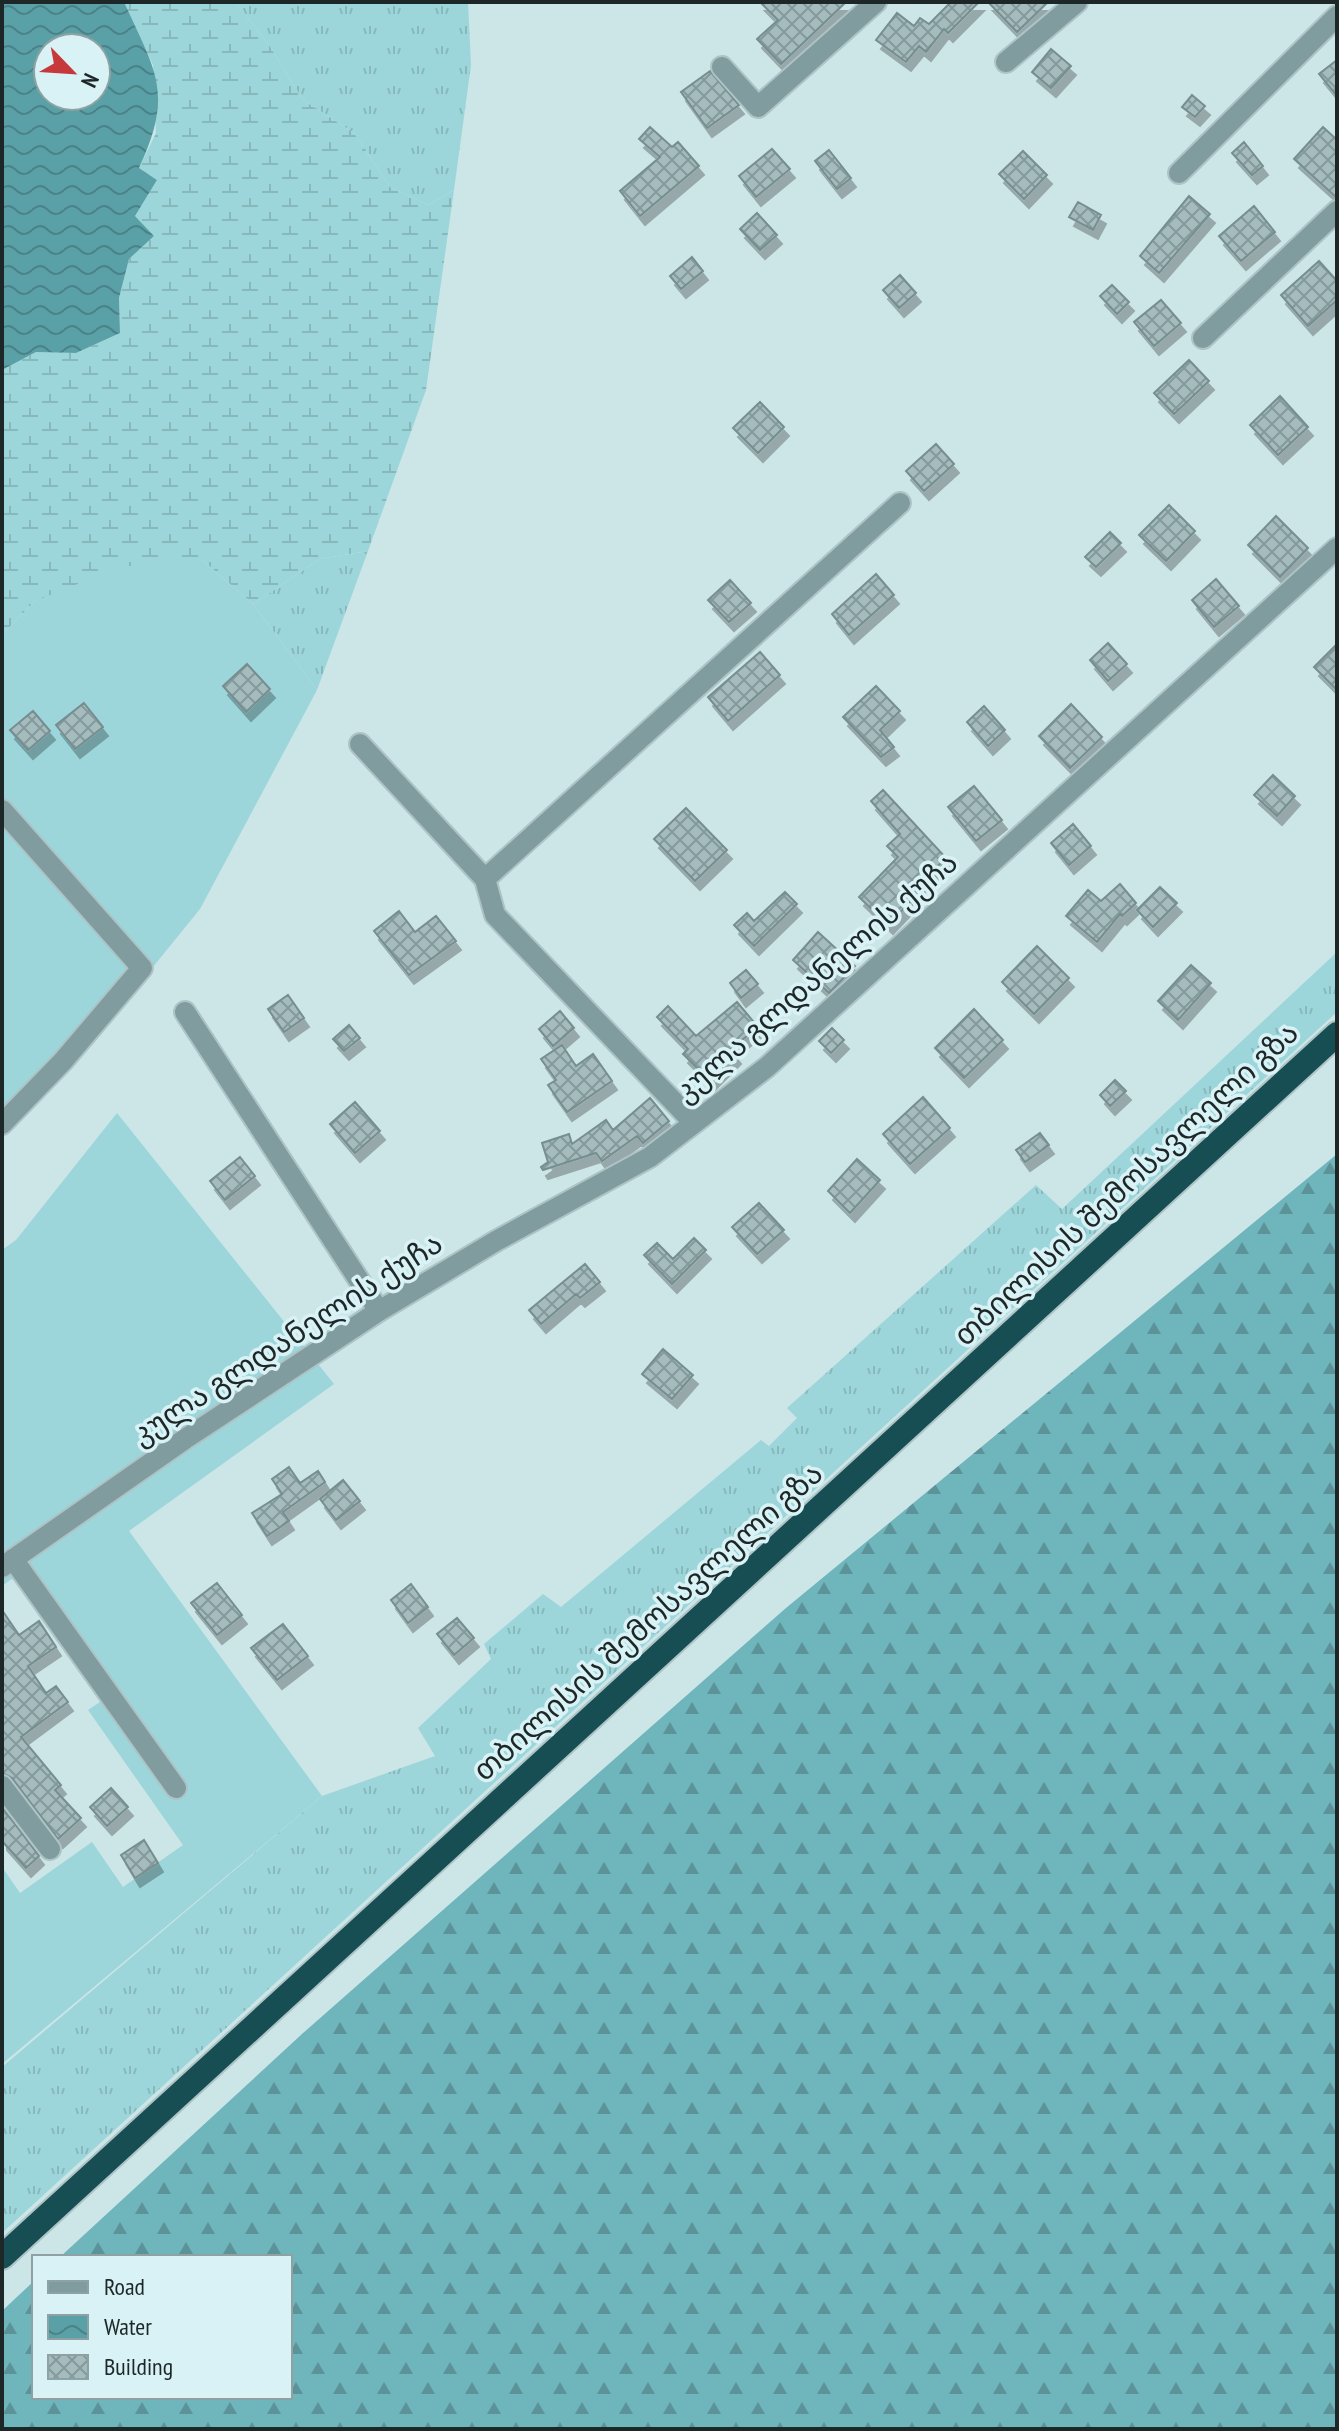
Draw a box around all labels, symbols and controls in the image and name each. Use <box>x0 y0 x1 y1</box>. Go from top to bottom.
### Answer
north arrow <box>32 32 112 112</box>
text: N <box>75 69 105 92</box>
street label: კულა გლდანელის ქუჩა <box>665 842 965 1110</box>
street label: თბილისის შემოსავლელი გზა <box>944 1013 1306 1353</box>
street label: კულა გლდანელის ქუჩა <box>123 1223 449 1453</box>
street label: თბილისის შემოსავლელი გზა <box>464 1453 830 1789</box>
legend <box>32 2255 292 2399</box>
text: Road <box>104 2271 145 2302</box>
text: Water <box>104 2311 152 2342</box>
text: Building <box>104 2351 173 2382</box>

